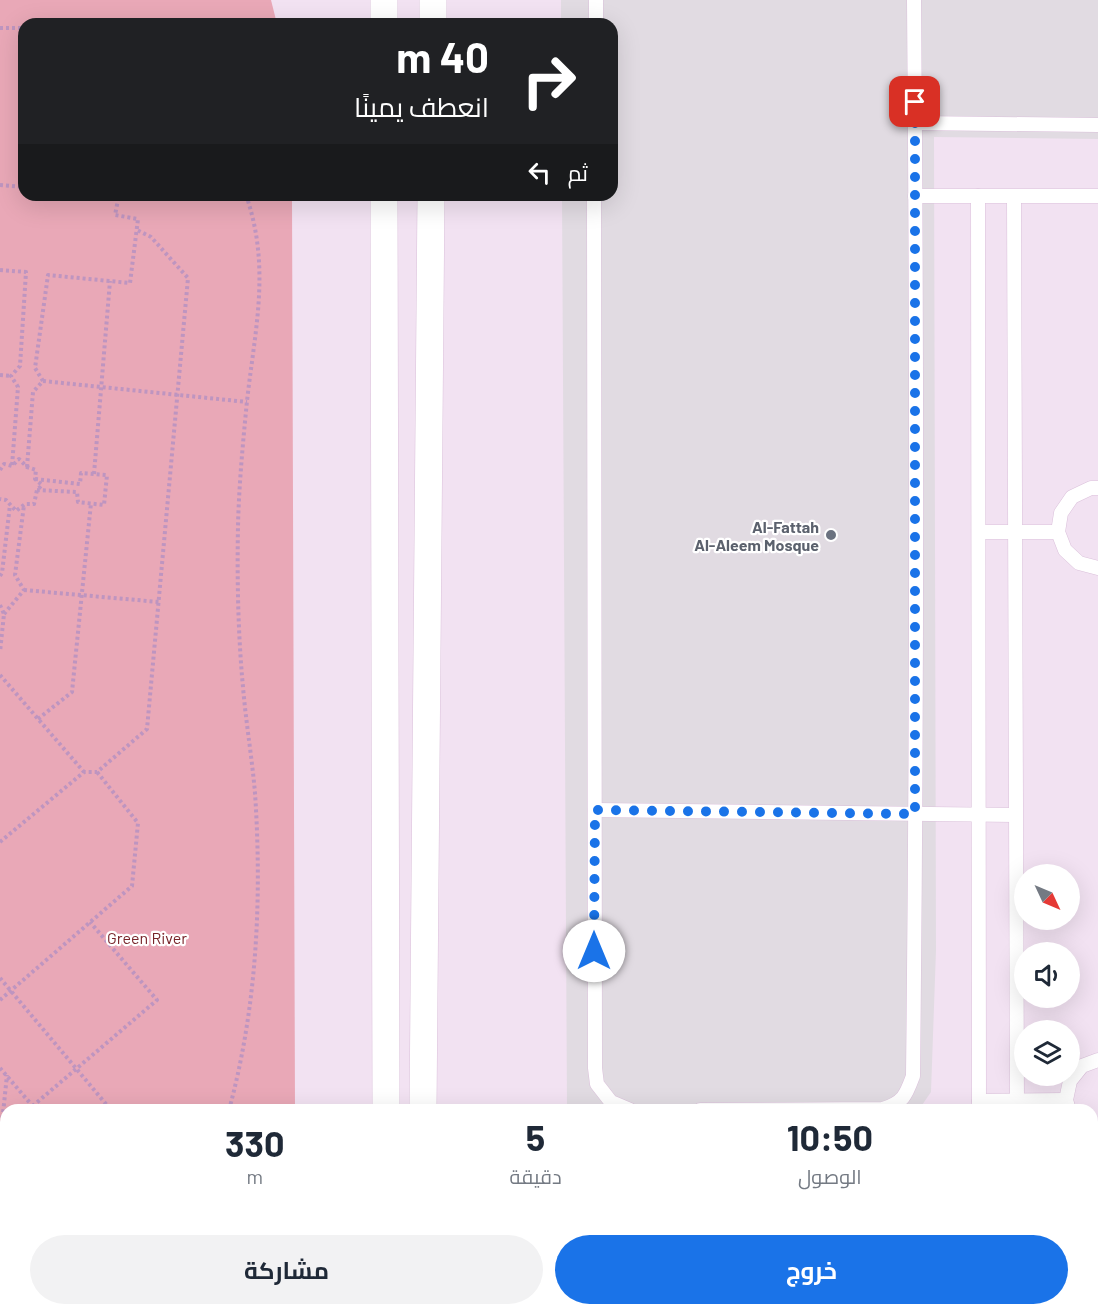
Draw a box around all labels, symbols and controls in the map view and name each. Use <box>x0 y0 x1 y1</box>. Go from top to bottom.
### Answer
text: 40 m <box>396 31 489 81</box>
icon: right <box>510 42 588 120</box>
pin <box>889 76 940 127</box>
icon: arrive <box>898 85 931 118</box>
text: انعطف يمينًا <box>354 90 489 122</box>
icon: left <box>523 156 556 189</box>
text: ثم <box>568 159 588 185</box>
place label: Al-Fattah Al-Aleem Mosque <box>694 517 819 554</box>
marker: Al-Fattah Al-Aleem Mosque <box>824 528 838 542</box>
north arrow <box>1014 864 1080 930</box>
map controls <box>1014 864 1080 1086</box>
position arrow <box>562 919 626 983</box>
park label: Green River <box>107 928 187 947</box>
button: sound <box>1014 942 1080 1008</box>
button: layers <box>1014 1020 1080 1086</box>
text: 5 <box>526 1115 545 1158</box>
text: 10:50 <box>787 1115 873 1158</box>
text: 330 <box>225 1121 284 1164</box>
text: m <box>247 1164 263 1188</box>
text: دقيقة <box>510 1164 562 1188</box>
text: الوصول <box>798 1164 862 1188</box>
button: مشاركة <box>30 1235 543 1304</box>
button: خروج <box>555 1235 1068 1304</box>

